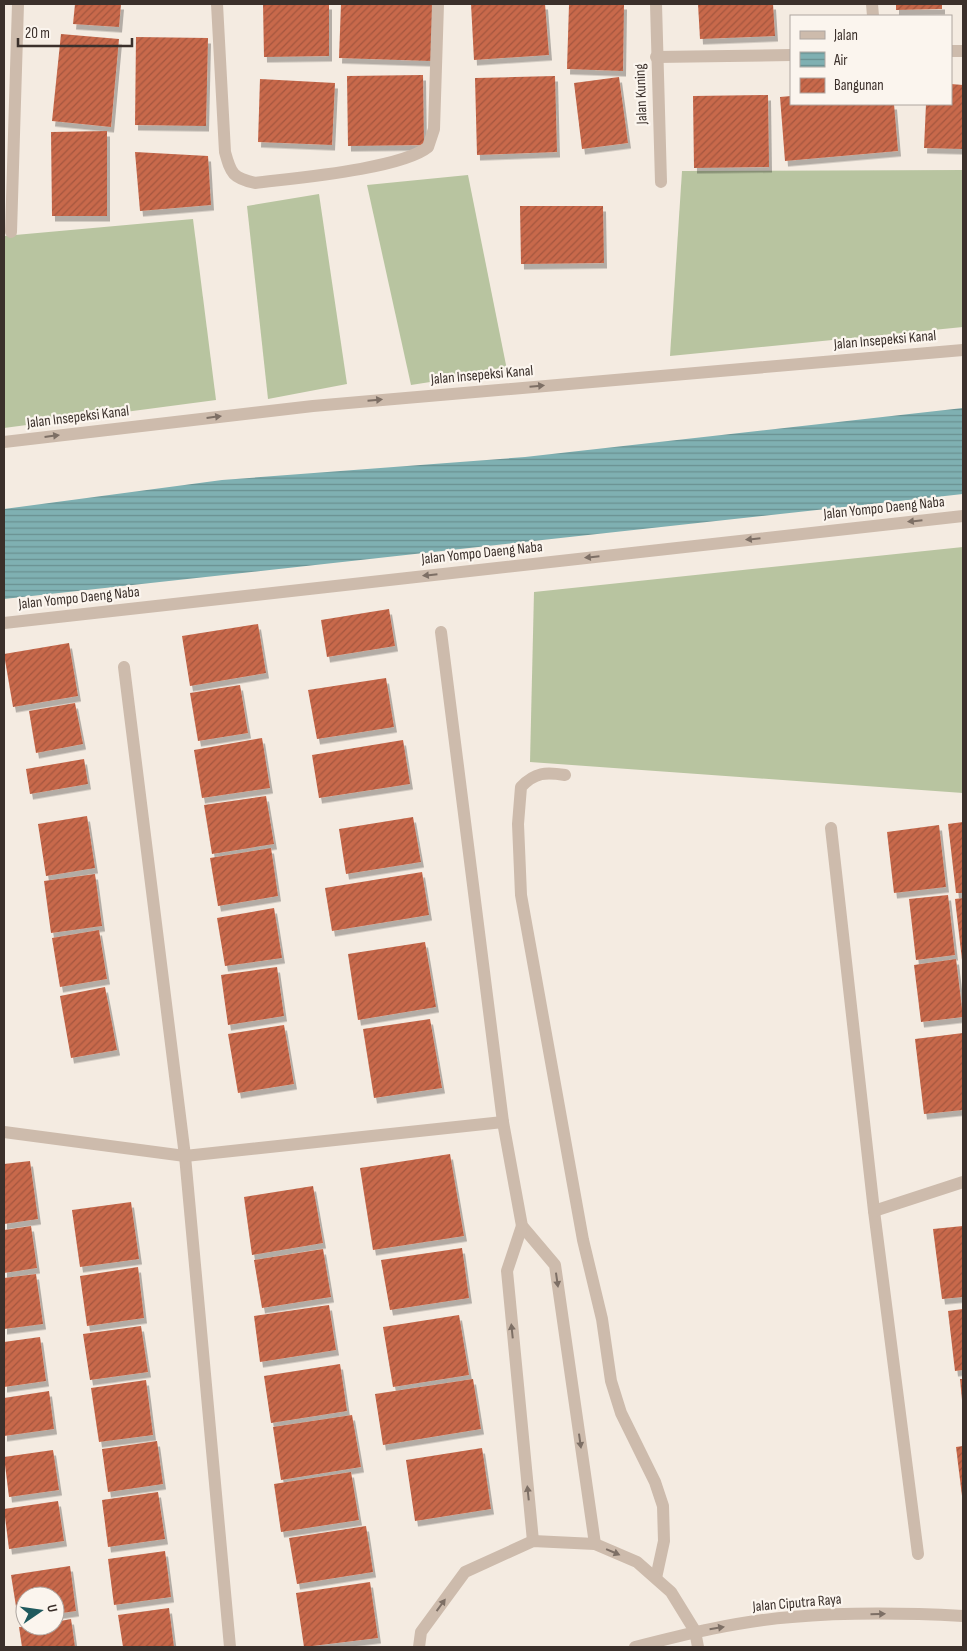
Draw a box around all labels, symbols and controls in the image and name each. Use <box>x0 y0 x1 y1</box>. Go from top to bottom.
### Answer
scale bar <box>18 15 131 47</box>
legend <box>790 15 952 105</box>
text: 20 m <box>25 24 50 43</box>
text: Jalan <box>833 26 858 45</box>
text: Air <box>833 51 848 70</box>
street label: Jalan Kuning <box>630 63 652 126</box>
text: Bangunan <box>834 76 884 95</box>
street label: Jalan Insepeksi Kanal <box>832 326 937 354</box>
street label: Jalan Insepeksi Kanal <box>429 361 534 389</box>
one-way arrow <box>529 382 545 390</box>
one-way arrow <box>367 396 383 404</box>
street label: Jalan Insepeksi Kanal <box>25 401 130 433</box>
one-way arrow <box>206 413 222 421</box>
one-way arrow <box>44 432 60 440</box>
street label: Jalan Yompo Daeng Naba <box>822 492 946 524</box>
one-way arrow <box>906 518 922 526</box>
one-way arrow <box>745 535 761 543</box>
street label: Jalan Yompo Daeng Naba <box>420 537 544 569</box>
one-way arrow <box>583 553 599 561</box>
one-way arrow <box>422 571 438 579</box>
street label: Jalan Yompo Daeng Naba <box>17 582 141 614</box>
one-way arrow <box>553 1272 561 1288</box>
one-way arrow <box>508 1323 516 1339</box>
one-way arrow <box>576 1433 584 1449</box>
one-way arrow <box>524 1484 532 1500</box>
one-way arrow <box>606 1548 620 1556</box>
north arrow <box>15 1586 65 1636</box>
street label: Jalan Ciputra Raya <box>751 1590 843 1616</box>
one-way arrow <box>436 1598 446 1612</box>
text: U <box>43 1603 61 1614</box>
one-way arrow <box>870 1610 886 1618</box>
one-way arrow <box>709 1624 725 1632</box>

